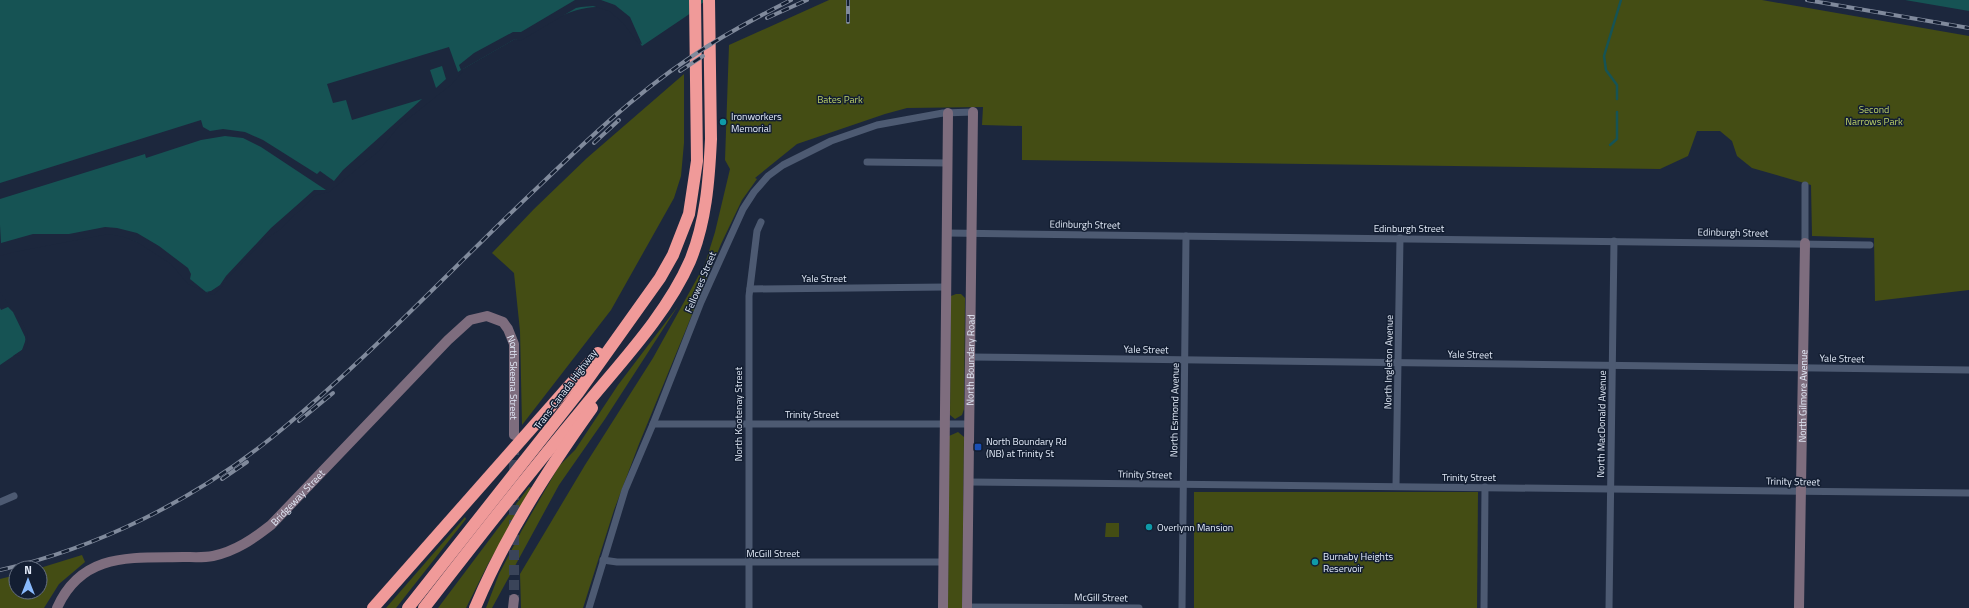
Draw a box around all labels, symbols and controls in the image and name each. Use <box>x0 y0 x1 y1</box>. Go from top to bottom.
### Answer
park label: Bates Park <box>817 92 863 107</box>
park label: Second Narrows Park <box>1845 102 1903 129</box>
place label: Ironworkers Memorial <box>731 109 782 136</box>
marker: Ironworkers Memorial <box>718 117 728 127</box>
street label: Edinburgh Street <box>1049 216 1121 233</box>
street label: Edinburgh Street <box>1374 221 1445 236</box>
street label: Edinburgh Street <box>1697 224 1769 241</box>
street label: Fellowes Street <box>681 249 720 315</box>
street label: Yale Street <box>801 271 847 286</box>
street label: North Boundary Road <box>962 314 979 406</box>
street label: North Ingleton Avenue <box>1380 315 1397 409</box>
street label: North Skeena Street <box>503 333 521 420</box>
street label: Yale Street <box>1123 342 1169 357</box>
street label: Trans-Canada Highway <box>530 346 601 433</box>
street label: Yale Street <box>1447 347 1493 362</box>
street label: North Gilmore Avenue <box>1795 349 1811 443</box>
street label: Yale Street <box>1819 351 1865 366</box>
street label: North Esmond Avenue <box>1166 363 1183 457</box>
street label: North Kootenay Street <box>731 366 746 461</box>
street label: North MacDonald Avenue <box>1593 370 1610 478</box>
street label: Trinity Street <box>785 407 839 422</box>
place label: North Boundary Rd (NB) at Trinity St <box>986 434 1067 461</box>
marker: North Boundary Rd (NB) at Trinity St <box>973 442 983 452</box>
street label: Bridgeway Street <box>267 466 329 529</box>
street label: Trinity Street <box>1118 467 1173 482</box>
street label: Trinity Street <box>1442 470 1496 485</box>
street label: Trinity Street <box>1766 474 1821 489</box>
place label: Overlynn Mansion <box>1157 520 1233 535</box>
marker: Overlynn Mansion <box>1144 522 1154 532</box>
street label: McGill Street <box>746 546 800 561</box>
place label: Burnaby Heights Reservoir <box>1323 549 1393 576</box>
marker: Burnaby Heights Reservoir <box>1310 557 1320 567</box>
north arrow <box>8 560 48 600</box>
text: N <box>24 562 32 578</box>
street label: McGill Street <box>1074 590 1128 605</box>

